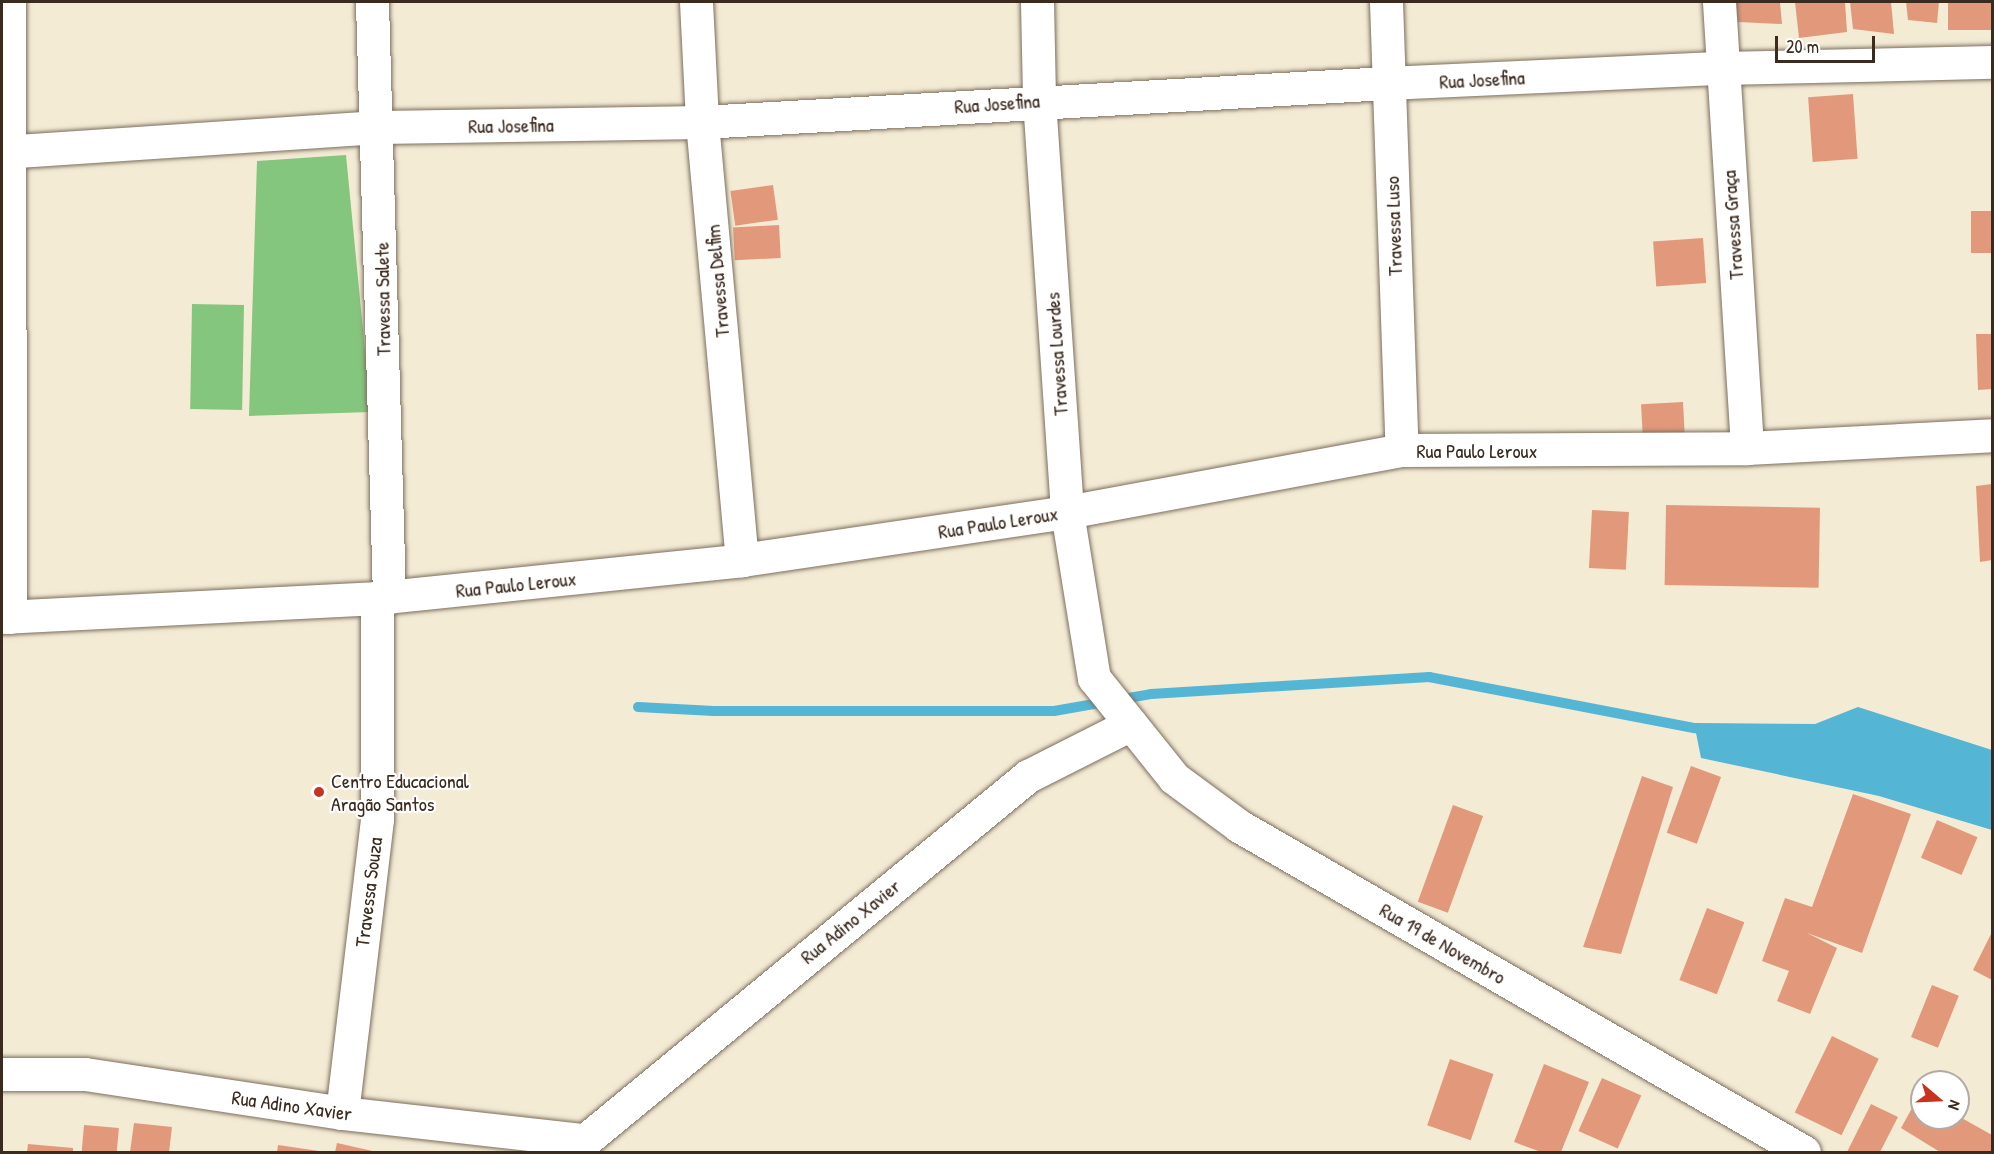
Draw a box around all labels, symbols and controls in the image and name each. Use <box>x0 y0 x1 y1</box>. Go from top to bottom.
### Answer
scale bar <box>1778 24 1878 62</box>
text: 20 m <box>1786 34 1819 59</box>
street label: Rua Josefina <box>1439 65 1525 93</box>
street label: Rua Josefina <box>954 88 1040 118</box>
street label: Rua Josefina <box>468 112 554 138</box>
street label: Travessa Graça <box>1716 170 1748 280</box>
street label: Travessa Luso <box>1379 176 1407 276</box>
street label: Travessa Delfim <box>700 224 734 338</box>
street label: Travessa Salete <box>369 242 395 356</box>
street label: Travessa Lourdes <box>1040 292 1072 416</box>
street label: Rua Paulo Leroux <box>1416 438 1538 462</box>
street label: Rua Paulo Leroux <box>936 501 1060 543</box>
street label: Rua Paulo Leroux <box>455 566 577 602</box>
place label: Centro Educacional Aragão Santos <box>331 768 469 815</box>
marker: Centro Educacional Aragão Santos <box>312 785 326 799</box>
street label: Travessa Souza <box>349 836 387 948</box>
street label: Rua Adino Xavier <box>795 874 905 968</box>
street label: Rua 19 de Novembro <box>1376 897 1510 989</box>
north arrow <box>1910 1070 1970 1130</box>
street label: Rua Adino Xavier <box>230 1085 354 1125</box>
text: N <box>1943 1098 1967 1113</box>

